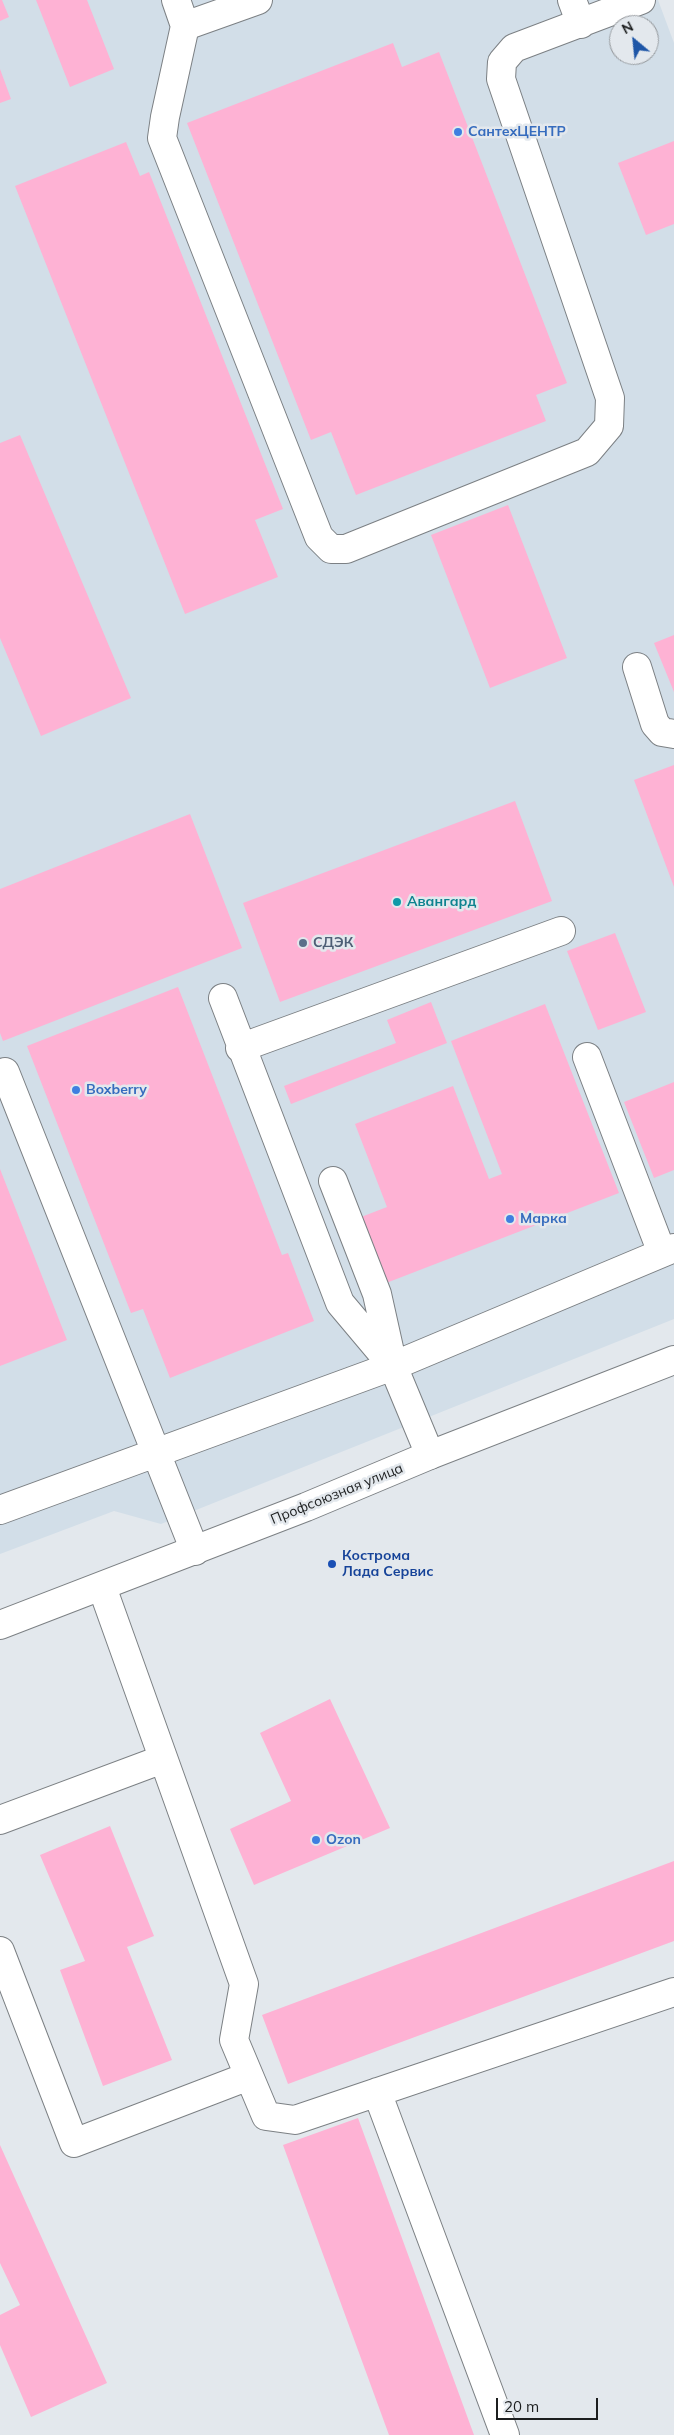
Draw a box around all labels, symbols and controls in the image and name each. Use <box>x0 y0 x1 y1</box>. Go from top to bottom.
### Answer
north arrow <box>609 15 659 65</box>
text: N <box>619 17 636 38</box>
place label: СантехЦЕНТР <box>468 124 566 140</box>
marker: СантехЦЕНТР <box>452 126 464 138</box>
place label: Авангард <box>407 894 476 910</box>
marker: Авангард <box>391 896 403 908</box>
place label: СДЭК <box>313 935 354 951</box>
marker: СДЭК <box>297 937 309 949</box>
place label: Boxberry <box>86 1082 147 1098</box>
marker: Boxberry <box>70 1084 82 1096</box>
place label: Марка <box>520 1211 567 1227</box>
marker: Марка <box>504 1213 516 1225</box>
street label: Профсоюзная улица <box>268 1460 406 1528</box>
place label: Кострома Лада Сервис <box>342 1548 433 1580</box>
marker: Кострома Лада Сервис <box>326 1558 338 1570</box>
place label: Ozon <box>326 1832 361 1848</box>
marker: Ozon <box>310 1834 322 1846</box>
scale bar <box>499 2388 602 2420</box>
text: 20 m <box>504 2397 539 2416</box>

